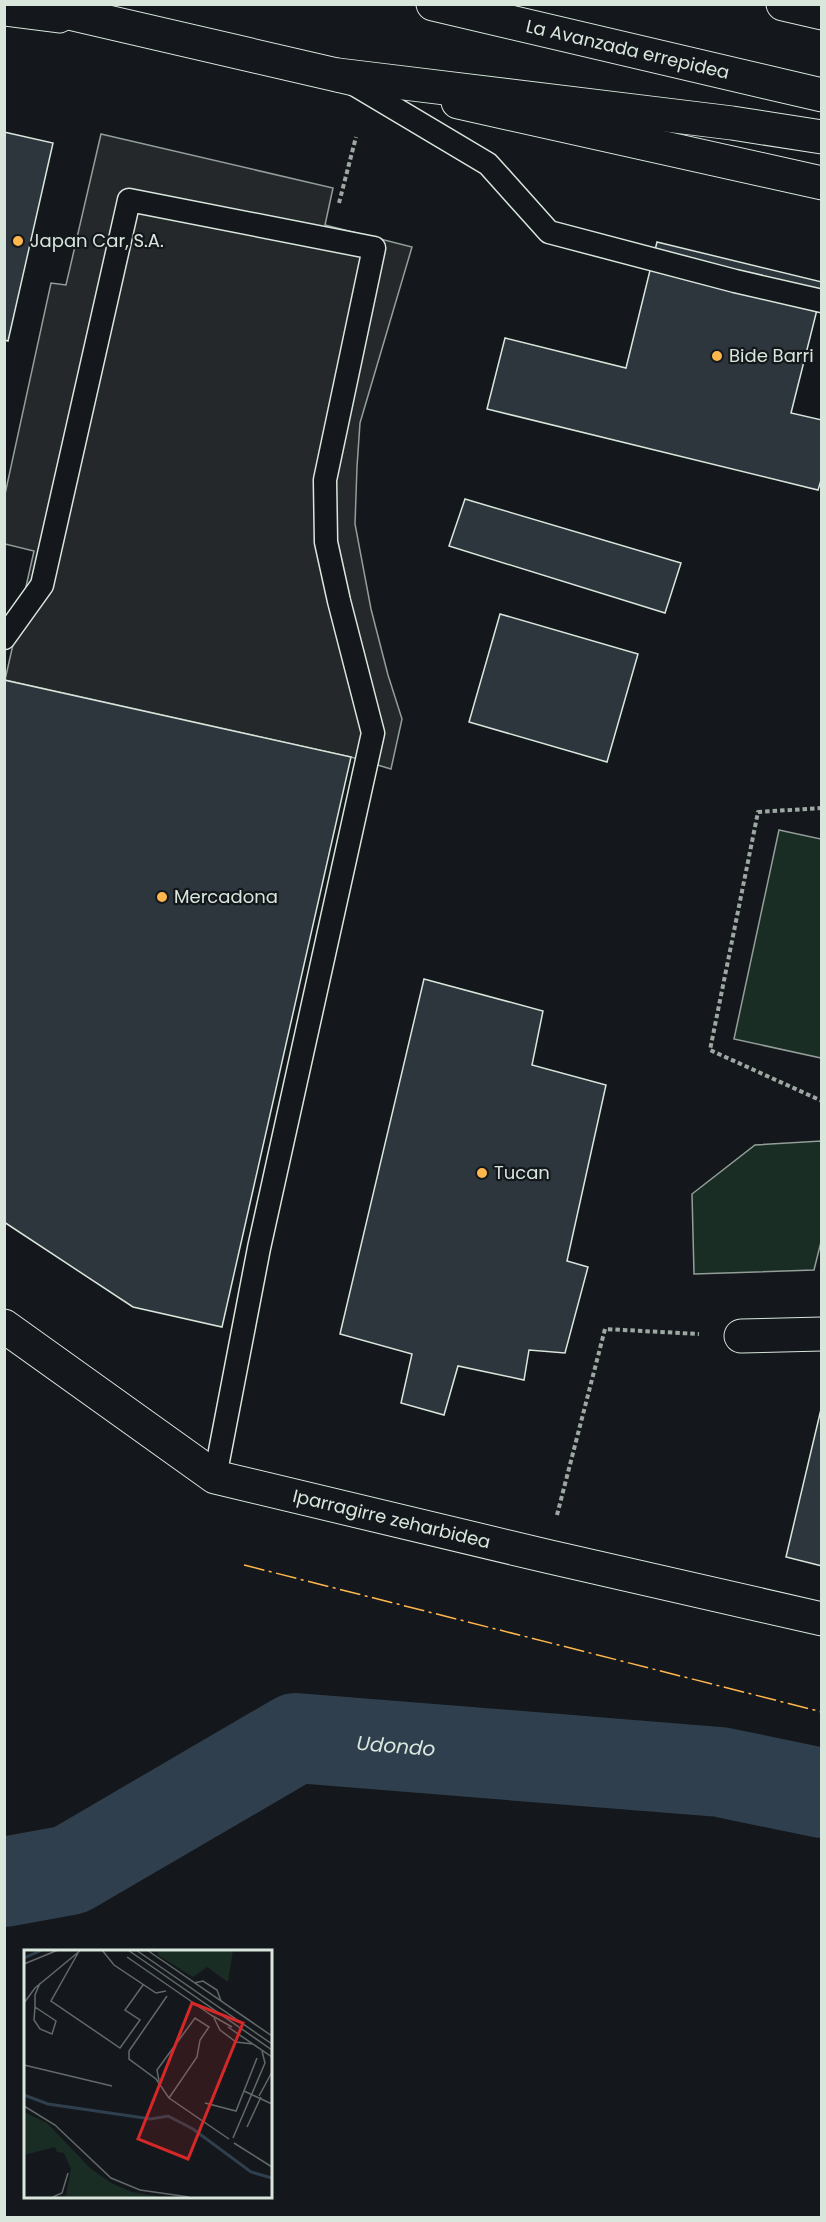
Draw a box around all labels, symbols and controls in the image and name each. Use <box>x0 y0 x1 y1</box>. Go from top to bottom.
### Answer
street label: La Avanzada errepidea <box>524 13 732 85</box>
place label: Japan Car, S.A. <box>30 228 164 253</box>
marker: Japan Car, S.A. <box>11 234 25 248</box>
place label: Bide Barri <box>729 343 814 368</box>
marker: Bide Barri <box>710 349 724 363</box>
place label: Mercadona <box>174 884 278 909</box>
marker: Mercadona <box>155 890 169 904</box>
place label: Tucan <box>494 1160 550 1185</box>
marker: Tucan <box>475 1166 489 1180</box>
street label: Iparragirre zeharbidea <box>290 1483 493 1554</box>
water label: Udondo <box>355 1729 436 1763</box>
inset map <box>24 1950 272 2198</box>

